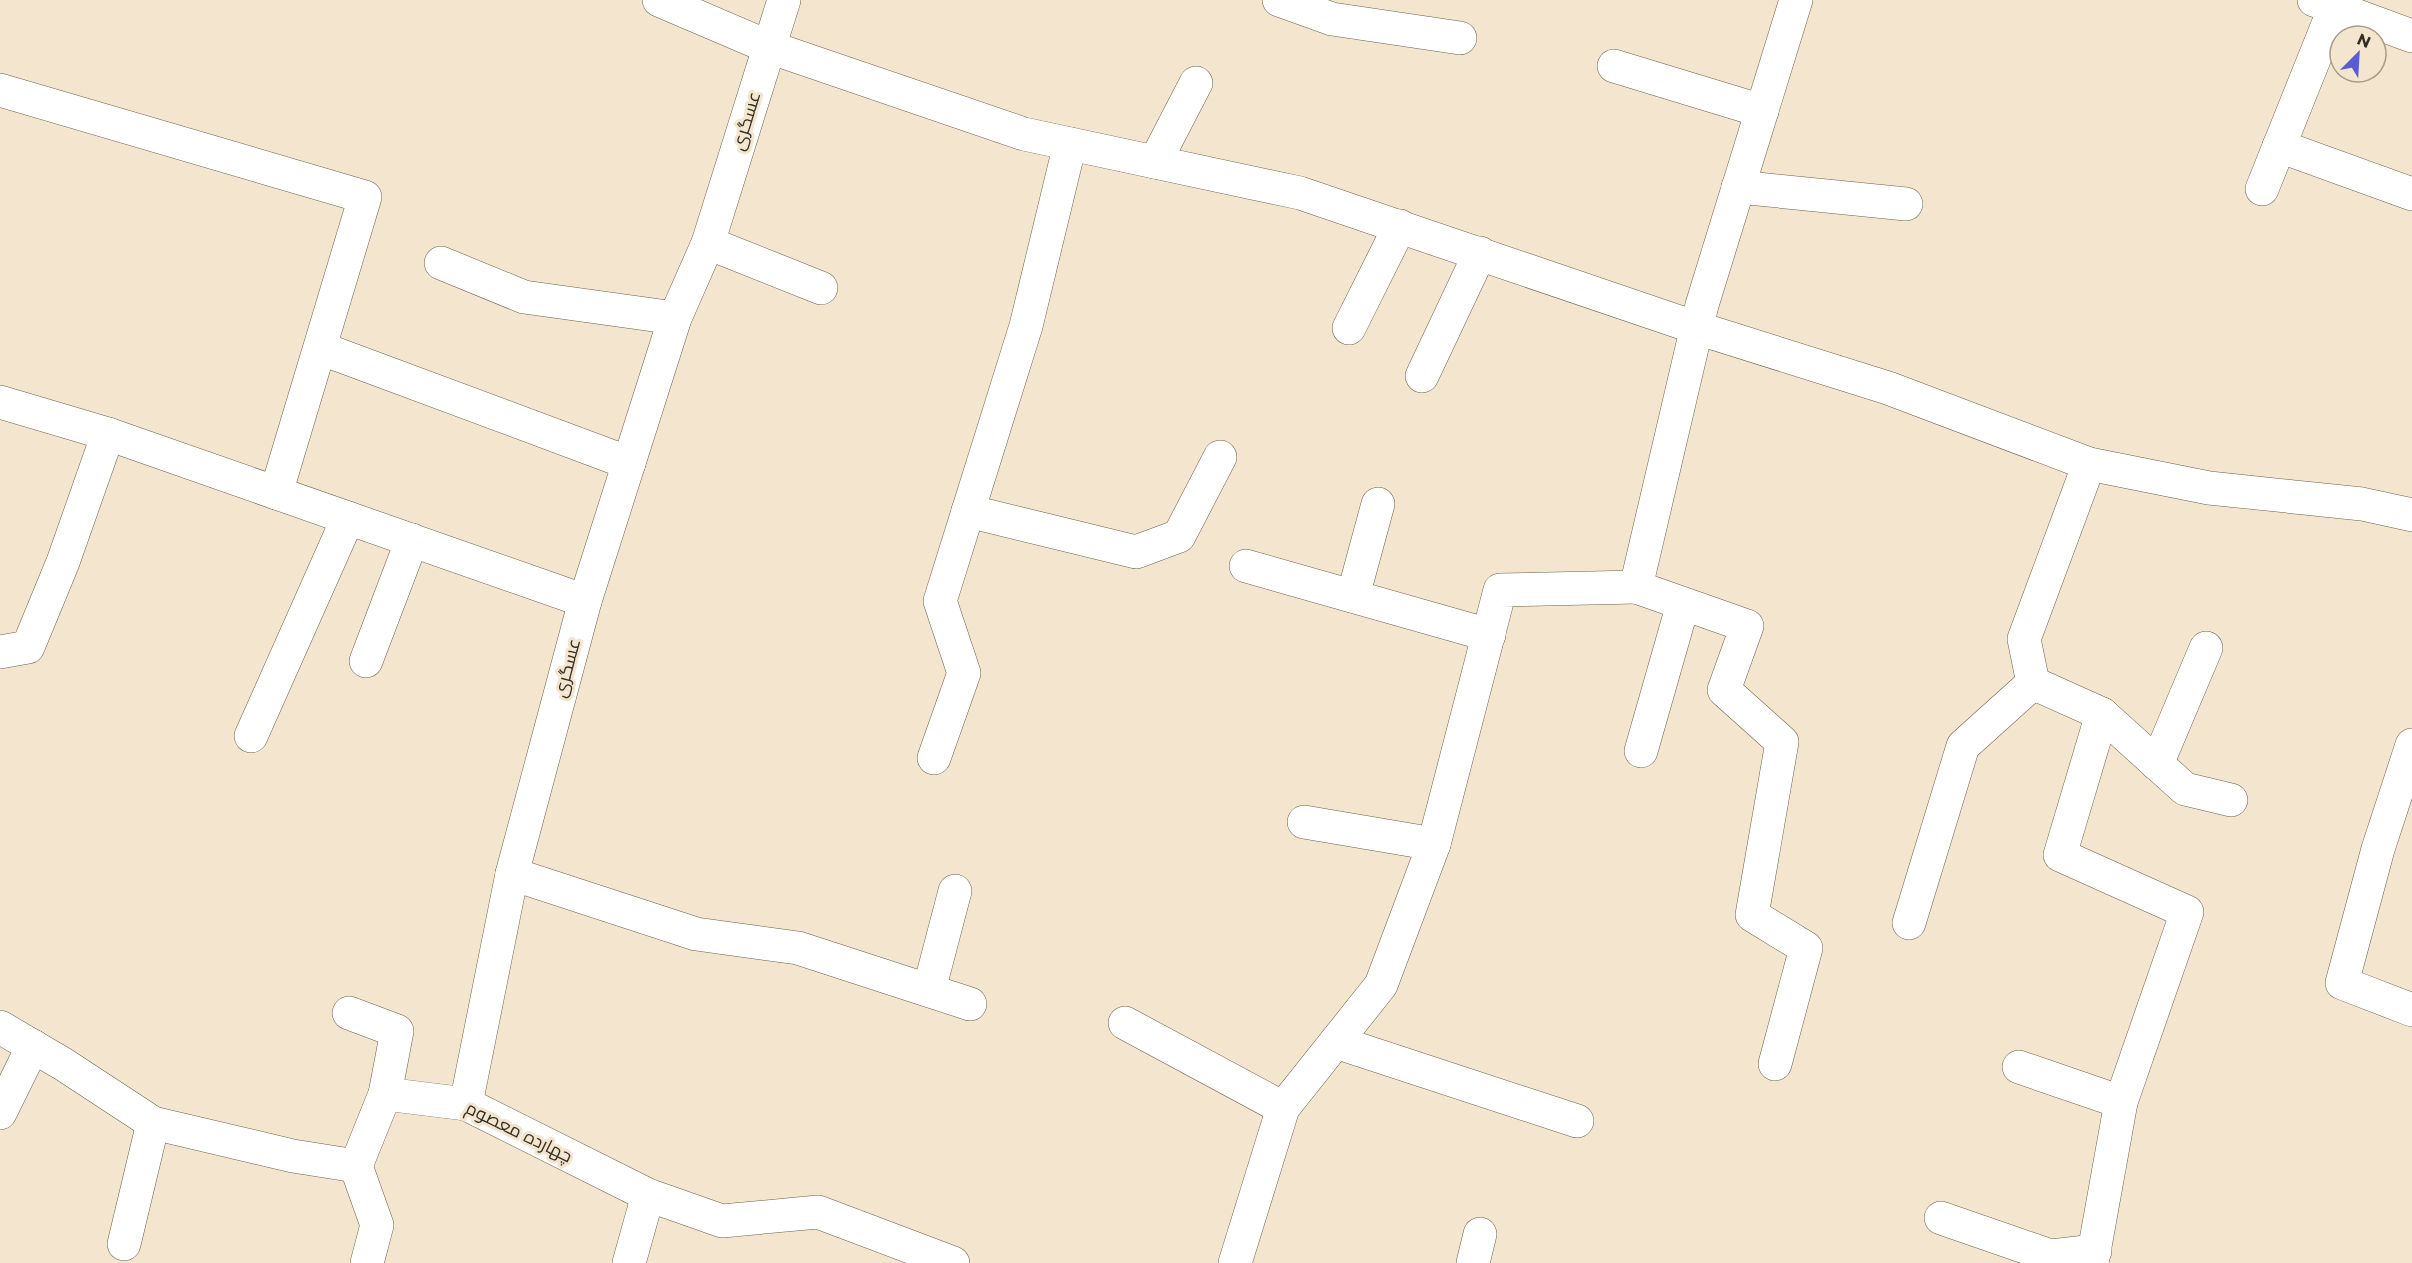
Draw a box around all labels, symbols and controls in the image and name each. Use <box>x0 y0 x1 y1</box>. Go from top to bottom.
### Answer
north arrow <box>2328 24 2388 84</box>
text: N <box>2354 29 2374 52</box>
street label: عسگری <box>727 89 765 153</box>
street label: عسگری <box>549 636 585 700</box>
street label: چهارده معصوم <box>462 1097 576 1168</box>

